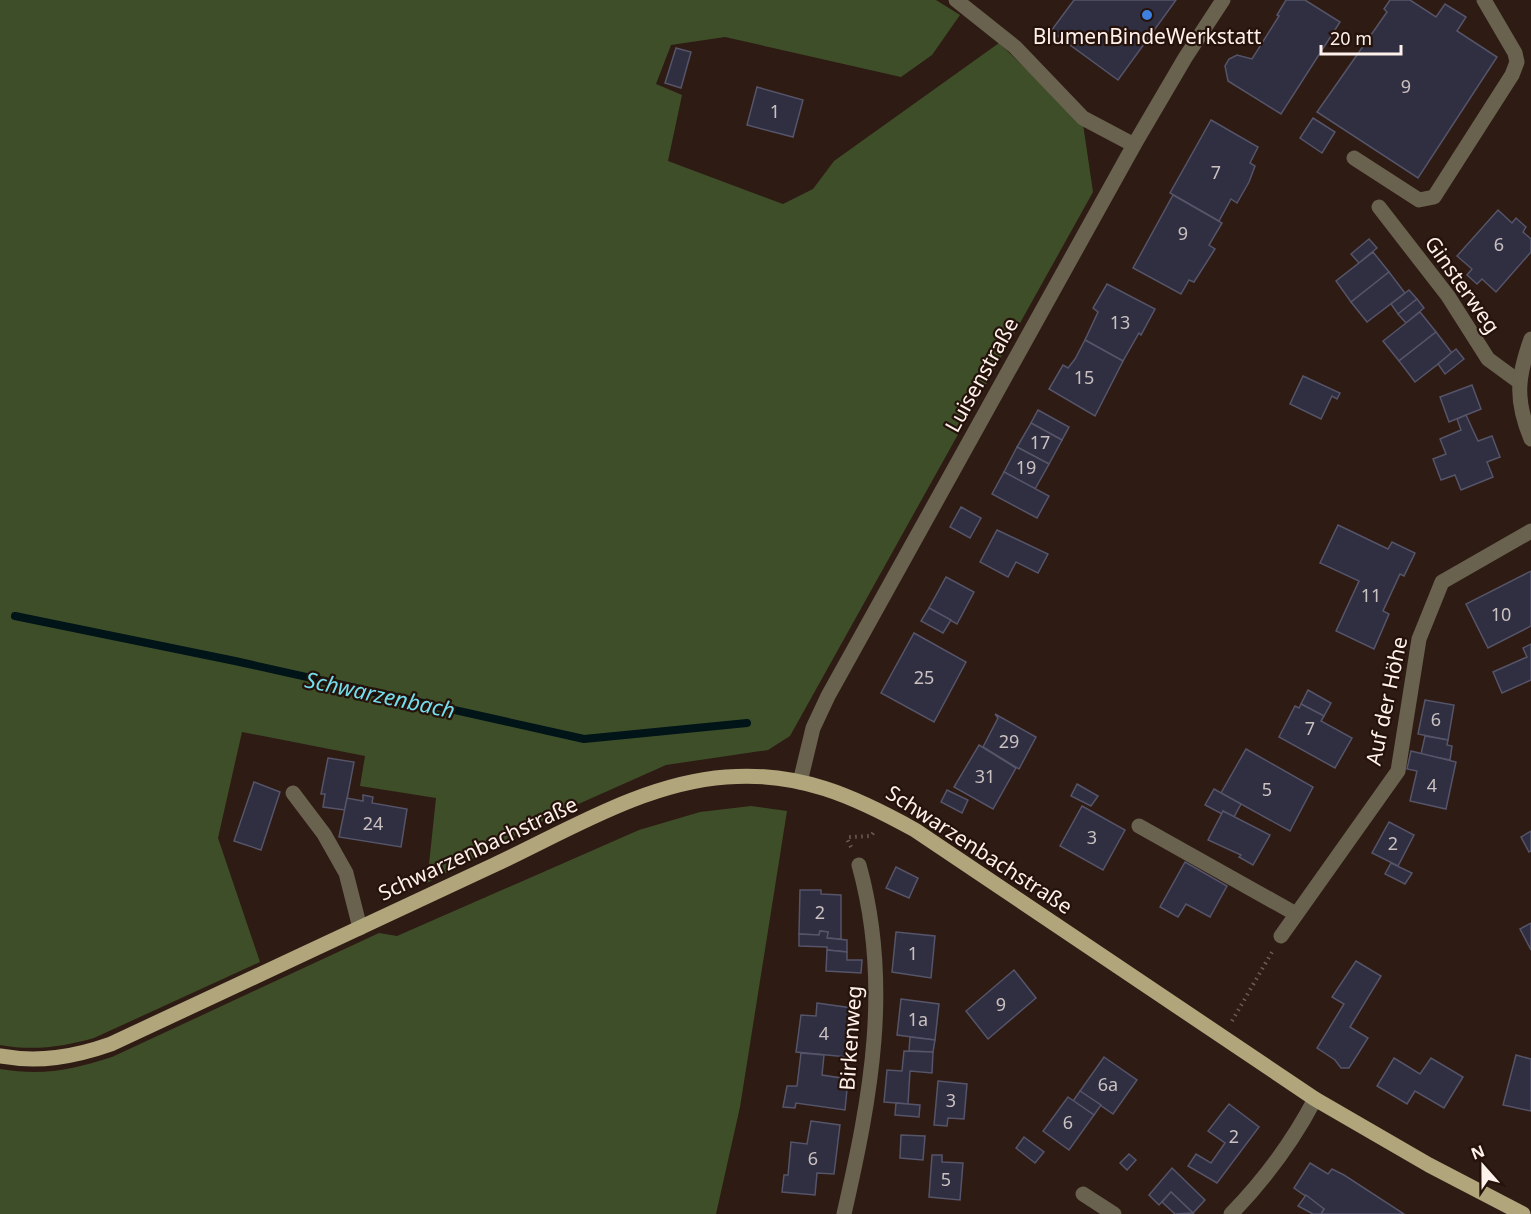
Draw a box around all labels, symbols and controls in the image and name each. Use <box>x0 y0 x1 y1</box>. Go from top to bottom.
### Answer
marker: BlumenBindeWerkstatt <box>1140 8 1154 22</box>
scale bar <box>1321 18 1400 56</box>
place label: BlumenBindeWerkstatt <box>1033 22 1262 50</box>
text: 20 m <box>1330 26 1372 50</box>
house number: 9 <box>1401 74 1411 98</box>
house number: 1 <box>770 99 780 123</box>
house number: 7 <box>1211 160 1221 184</box>
house number: 9 <box>1178 221 1188 245</box>
street label: Ginsterweg <box>1419 230 1507 339</box>
house number: 6 <box>1494 232 1504 256</box>
house number: 13 <box>1110 310 1130 334</box>
street label: Luisenstraße <box>938 312 1024 437</box>
house number: 15 <box>1074 365 1094 389</box>
house number: 17 <box>1030 430 1050 454</box>
house number: 19 <box>1016 455 1036 479</box>
house number: 11 <box>1361 583 1381 607</box>
house number: 10 <box>1491 602 1511 626</box>
street label: Auf der Höhe <box>1359 634 1413 768</box>
water label: Schwarzenbach <box>303 664 458 725</box>
house number: 25 <box>914 665 934 689</box>
house number: 6 <box>1431 707 1441 731</box>
house number: 7 <box>1305 716 1315 740</box>
house number: 29 <box>999 729 1019 753</box>
house number: 31 <box>975 764 995 788</box>
house number: 4 <box>1427 773 1437 797</box>
house number: 5 <box>1262 777 1272 801</box>
street label: Schwarzenbachstraße <box>881 778 1078 920</box>
street label: Schwarzenbachstraße <box>373 790 582 907</box>
house number: 24 <box>363 811 383 835</box>
house number: 3 <box>1087 825 1097 849</box>
house number: 2 <box>1388 831 1398 855</box>
house number: 2 <box>815 900 825 924</box>
house number: 1 <box>908 941 918 965</box>
street label: Birkenweg <box>832 985 868 1091</box>
house number: 9 <box>996 992 1006 1016</box>
house number: 1a <box>908 1007 928 1031</box>
house number: 4 <box>819 1021 829 1045</box>
house number: 6a <box>1098 1072 1118 1096</box>
house number: 3 <box>946 1088 956 1112</box>
house number: 6 <box>1063 1110 1073 1134</box>
house number: 2 <box>1229 1124 1239 1148</box>
north arrow <box>1453 1136 1513 1196</box>
text: N <box>1468 1139 1488 1165</box>
house number: 6 <box>808 1146 818 1170</box>
house number: 5 <box>941 1167 951 1191</box>

